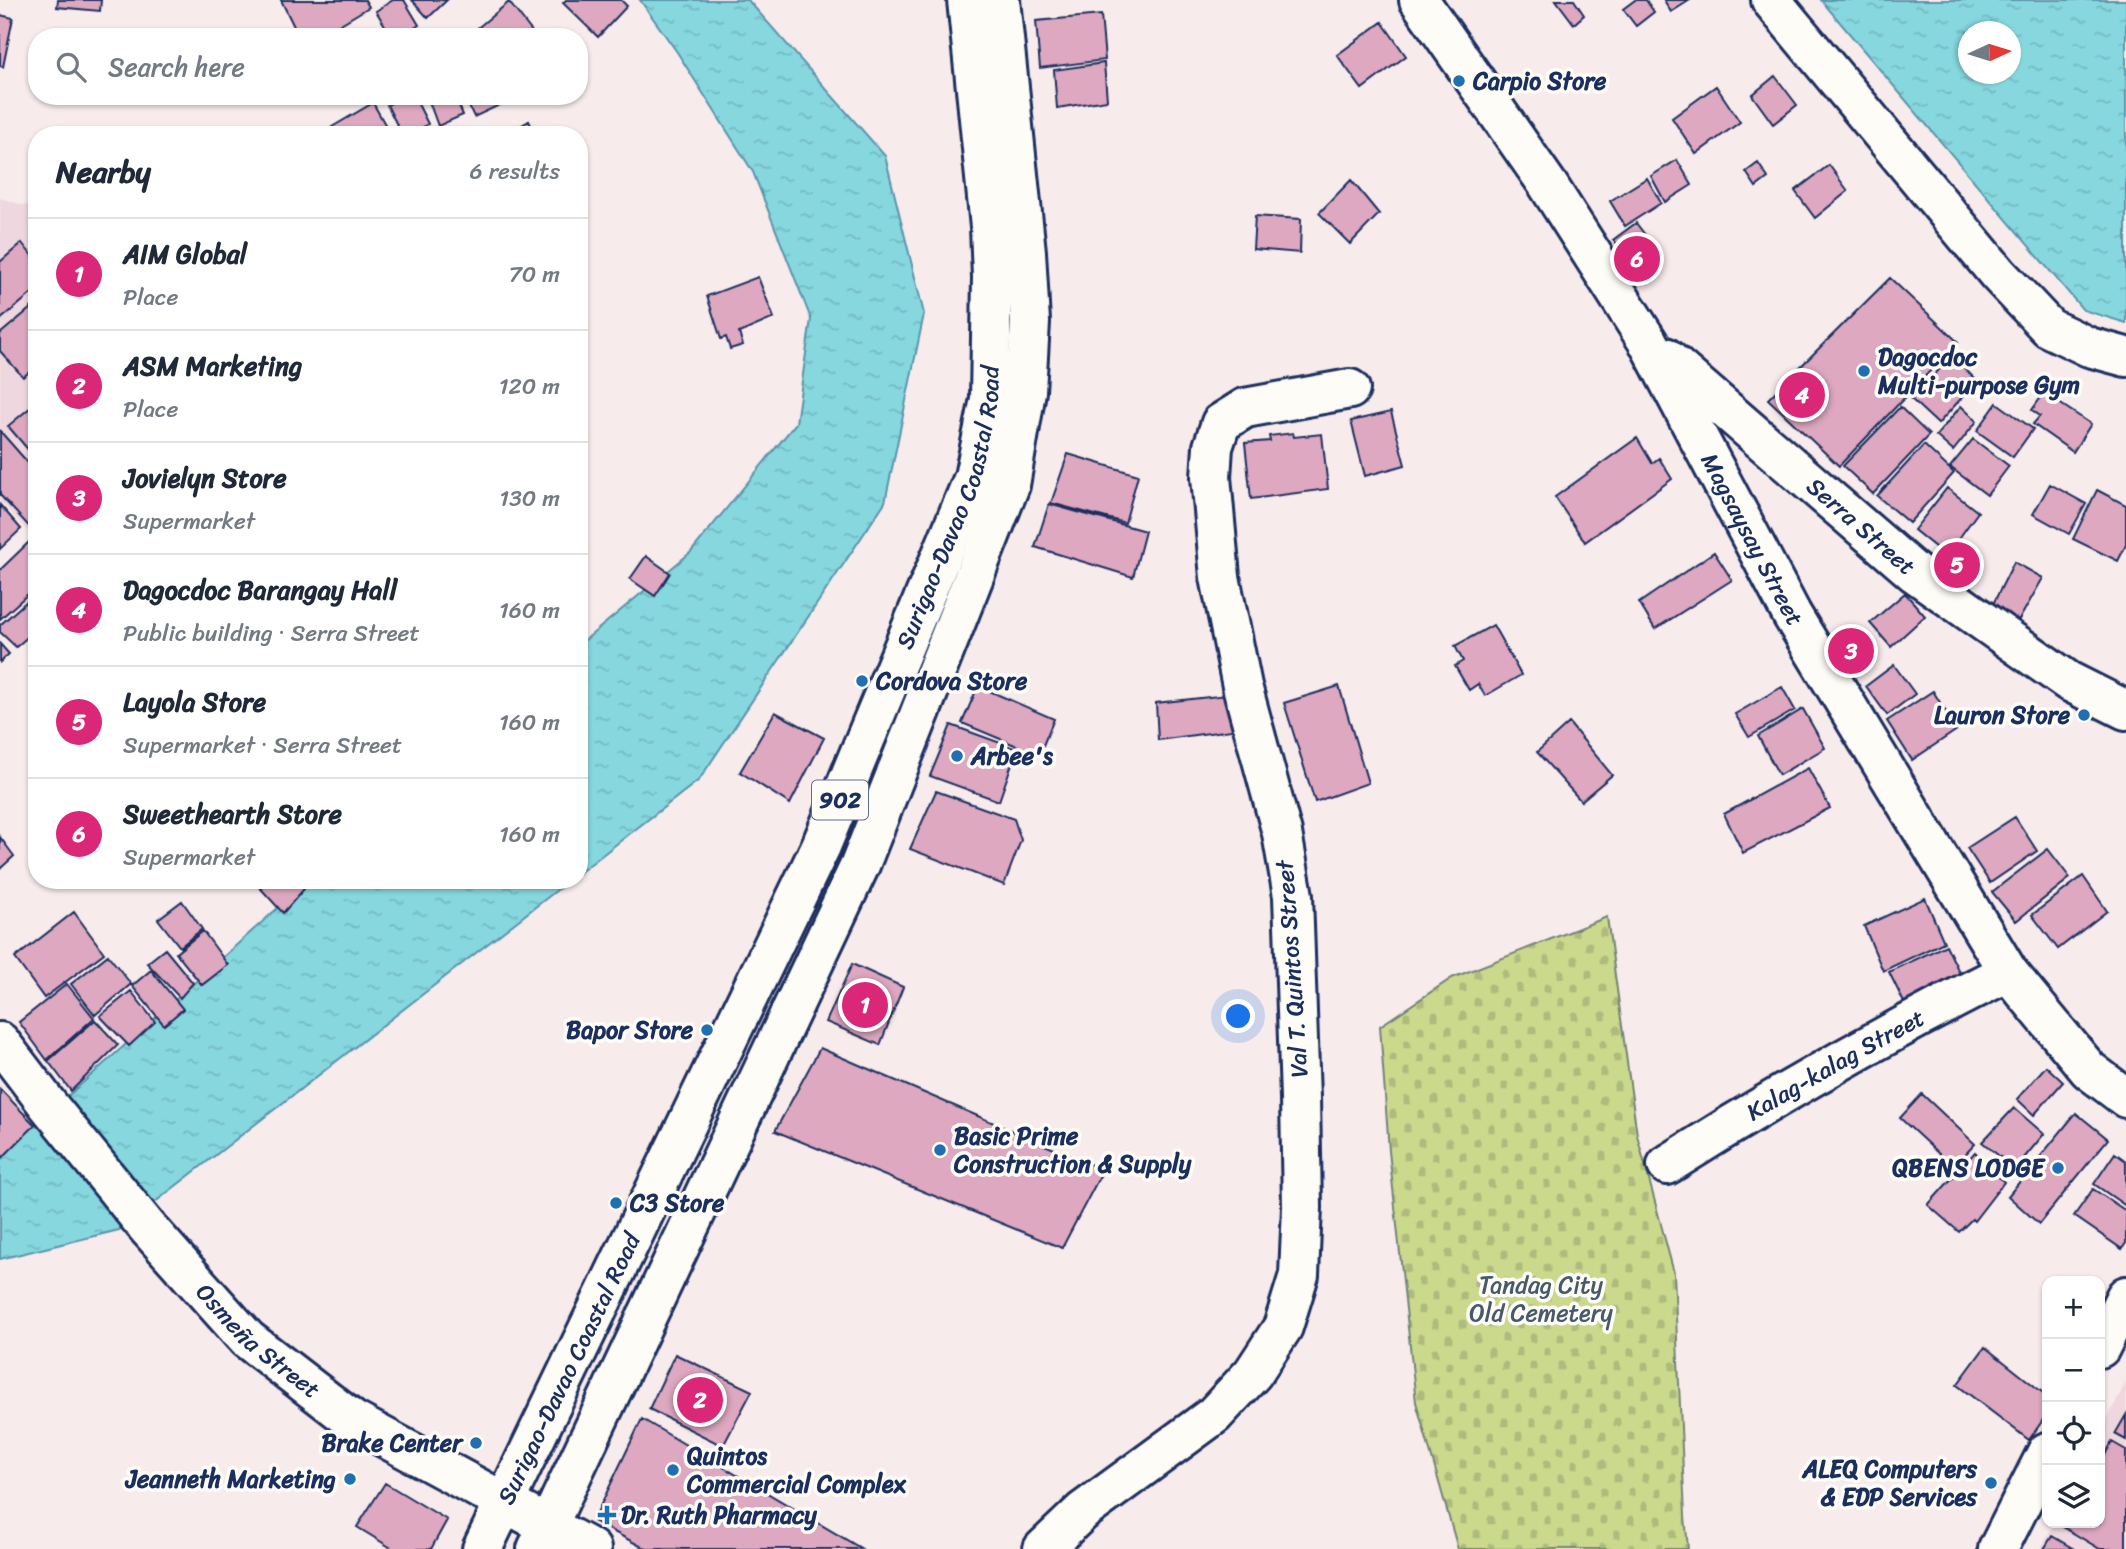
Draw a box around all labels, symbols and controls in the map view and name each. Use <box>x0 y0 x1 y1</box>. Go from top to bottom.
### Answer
north arrow <box>1958 21 2021 84</box>
search box <box>28 28 588 105</box>
text: Search here <box>108 44 245 90</box>
icon: search <box>52 48 90 86</box>
place label: Carpio Store <box>1472 60 1607 102</box>
marker: Carpio Store <box>1451 73 1467 89</box>
text: Nearby <box>56 145 151 199</box>
text: 6 results <box>470 151 560 192</box>
text: AIM Global <box>123 231 247 277</box>
pin: 6 <box>1614 233 1660 285</box>
text: 1 <box>74 254 84 295</box>
text: 70 m <box>509 254 560 295</box>
text: Place <box>123 277 178 318</box>
place label: Dagocdoc Multi-purpose Gym <box>1877 336 2080 406</box>
text: ASM Marketing <box>123 343 302 389</box>
street label: Surigao-Davao Coastal Road <box>884 363 1012 656</box>
marker: Dagocdoc Multi-purpose Gym <box>1856 363 1872 379</box>
text: 2 <box>72 366 86 407</box>
text: 120 m <box>499 366 560 407</box>
pin: 4 <box>1779 369 1825 421</box>
text: Place <box>123 389 178 430</box>
street label: Magsaysay Street <box>1689 445 1815 634</box>
text: Jovielyn Store <box>123 455 287 501</box>
street label: Serra Street <box>1796 466 1926 586</box>
text: 3 <box>73 478 85 519</box>
text: 130 m <box>499 478 560 519</box>
text: Supermarket <box>123 501 255 542</box>
pin: 5 <box>1934 539 1980 591</box>
text: Dagocdoc Barangay Hall <box>123 567 397 613</box>
text: 4 <box>72 590 86 631</box>
text: 160 m <box>499 590 560 631</box>
text: Public building · Serra Street <box>123 613 420 654</box>
pin: 3 <box>1828 625 1874 677</box>
place label: Cordova Store <box>875 660 1028 702</box>
marker: Cordova Store <box>854 673 870 689</box>
text: Layola Store <box>123 679 266 725</box>
place label: Lauron Store <box>1934 694 2071 736</box>
text: 5 <box>72 702 86 743</box>
text: 160 m <box>499 702 560 743</box>
marker: Lauron Store <box>2076 707 2092 723</box>
text: Supermarket · Serra Street <box>123 725 402 766</box>
place label: Arbee's <box>970 735 1054 777</box>
marker: Arbee's <box>949 748 965 764</box>
road number: 902 <box>812 780 868 820</box>
text: Sweethearth Store <box>123 791 342 837</box>
text: 6 <box>72 814 86 855</box>
text: 160 m <box>499 814 560 855</box>
text: Supermarket <box>123 837 255 878</box>
street label: Val T. Quintos Street <box>1263 858 1321 1079</box>
pin: 1 <box>842 979 888 1031</box>
street label: Kalag-kalag Street <box>1738 997 1932 1132</box>
your location <box>1221 999 1255 1033</box>
place label: Bapor Store <box>566 1009 694 1051</box>
marker: Bapor Store <box>699 1022 715 1038</box>
place label: Basic Prime Construction & Supply <box>953 1115 1192 1185</box>
marker: Basic Prime Construction & Supply <box>932 1142 948 1158</box>
place label: QBENS LODGE <box>1892 1147 2046 1189</box>
marker: QBENS LODGE <box>2050 1160 2066 1176</box>
place label: C3 Store <box>629 1182 725 1224</box>
marker: C3 Store <box>608 1195 624 1211</box>
street label: Surigao-Davao Coastal Road <box>485 1224 653 1512</box>
park label: Tandag City Old Cemetery <box>1469 1264 1613 1334</box>
street label: Osmeña Street <box>185 1273 330 1410</box>
map controls <box>2042 1276 2105 1528</box>
button: + <box>2042 1276 2105 1339</box>
button: − <box>2042 1339 2105 1402</box>
pin: 2 <box>677 1374 723 1426</box>
button: locate <box>2042 1402 2105 1465</box>
place label: Brake Center <box>321 1422 464 1464</box>
marker: Brake Center <box>468 1435 484 1451</box>
place label: Quintos Commercial Complex <box>686 1435 907 1505</box>
place label: ALEQ Computers & EDP Services <box>1801 1448 1978 1518</box>
place label: Jeanneth Marketing <box>124 1458 336 1500</box>
marker: Quintos Commercial Complex <box>665 1462 681 1478</box>
button: layers <box>2042 1465 2105 1528</box>
marker: Jeanneth Marketing <box>342 1471 358 1487</box>
marker: ALEQ Computers & EDP Services <box>1983 1475 1999 1491</box>
place label: Dr. Ruth Pharmacy <box>621 1494 817 1536</box>
marker: Dr. Ruth Pharmacy <box>599 1507 615 1523</box>

